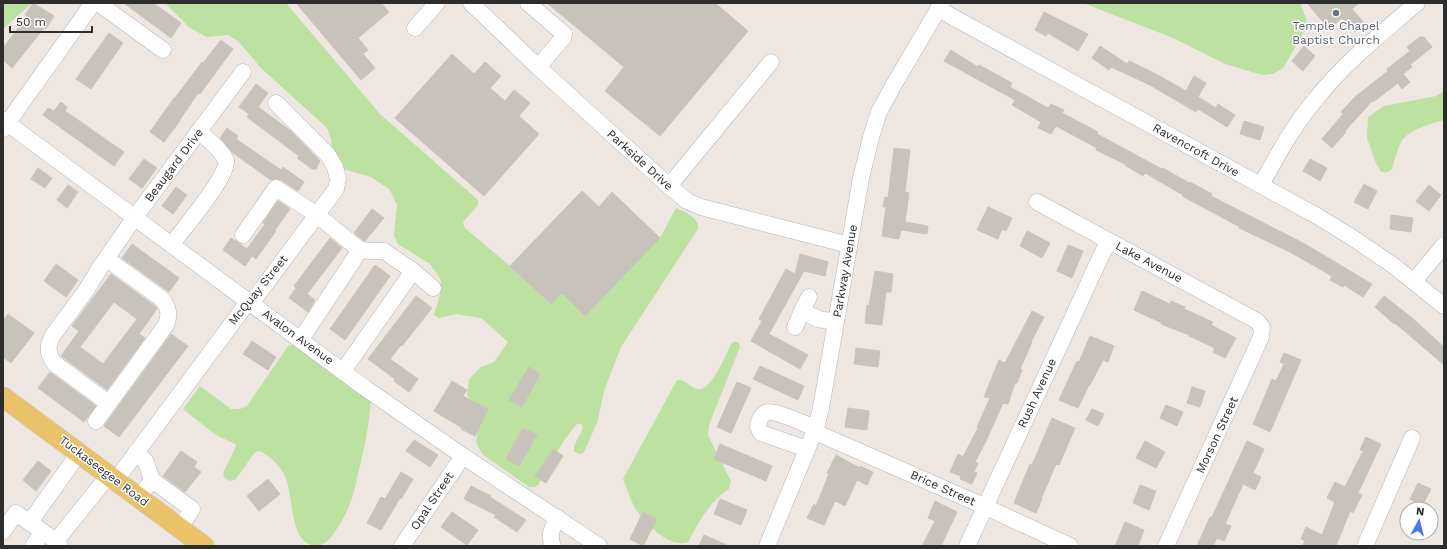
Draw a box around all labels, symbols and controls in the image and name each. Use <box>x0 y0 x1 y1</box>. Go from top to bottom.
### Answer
scale bar <box>10 8 92 34</box>
marker: Temple Chapel Baptist Church <box>1331 8 1341 18</box>
text: 50 m <box>16 15 46 29</box>
place label: Temple Chapel Baptist Church <box>1292 19 1380 47</box>
street label: Ravencroft Drive <box>1150 120 1242 180</box>
street label: Beaugard Drive <box>142 125 206 204</box>
street label: Parkside Drive <box>604 127 676 193</box>
street label: Parkway Avenue <box>830 223 860 319</box>
street label: Lake Avenue <box>1113 239 1185 285</box>
street label: McQuay Street <box>226 252 290 328</box>
street label: Avalon Avenue <box>260 306 336 368</box>
street label: Rush Avenue <box>1015 356 1059 430</box>
street label: Morson Street <box>1193 394 1241 476</box>
street label: Tuckaseegee Road <box>57 433 151 509</box>
street label: Brice Street <box>908 467 978 509</box>
street label: Opal Street <box>408 469 456 533</box>
north arrow <box>1399 501 1439 541</box>
text: N <box>1415 505 1425 519</box>

